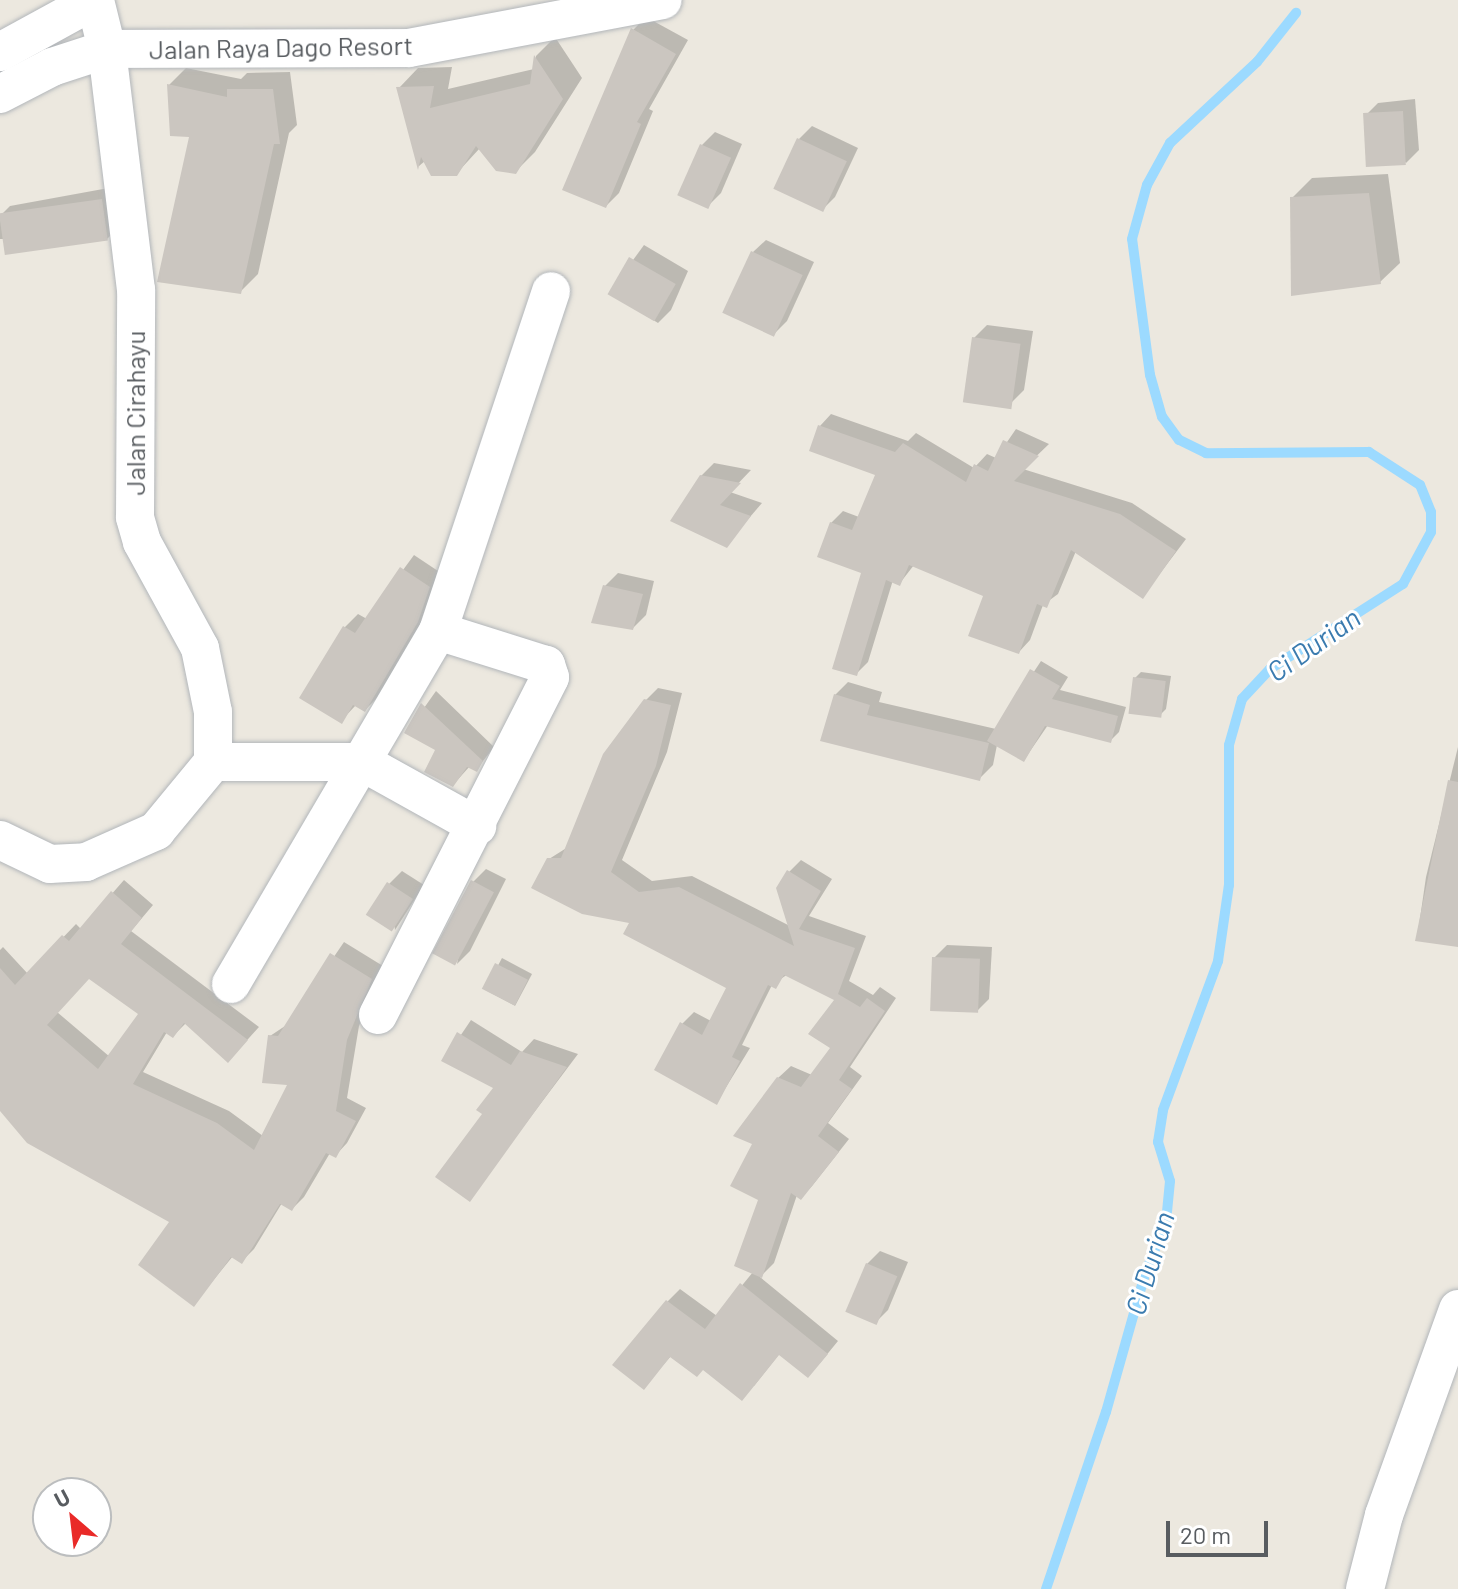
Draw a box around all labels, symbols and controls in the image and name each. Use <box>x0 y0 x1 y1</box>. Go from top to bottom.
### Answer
street label: Jalan Raya Dago Resort <box>149 29 413 65</box>
street label: Jalan Cirahayu <box>119 331 151 495</box>
water label: Ci Durian <box>1260 600 1366 688</box>
water label: Ci Durian <box>1117 1207 1181 1319</box>
north arrow <box>32 1477 112 1557</box>
text: U <box>49 1483 74 1512</box>
scale bar <box>1170 1505 1272 1555</box>
text: 20 m <box>1180 1520 1231 1549</box>

